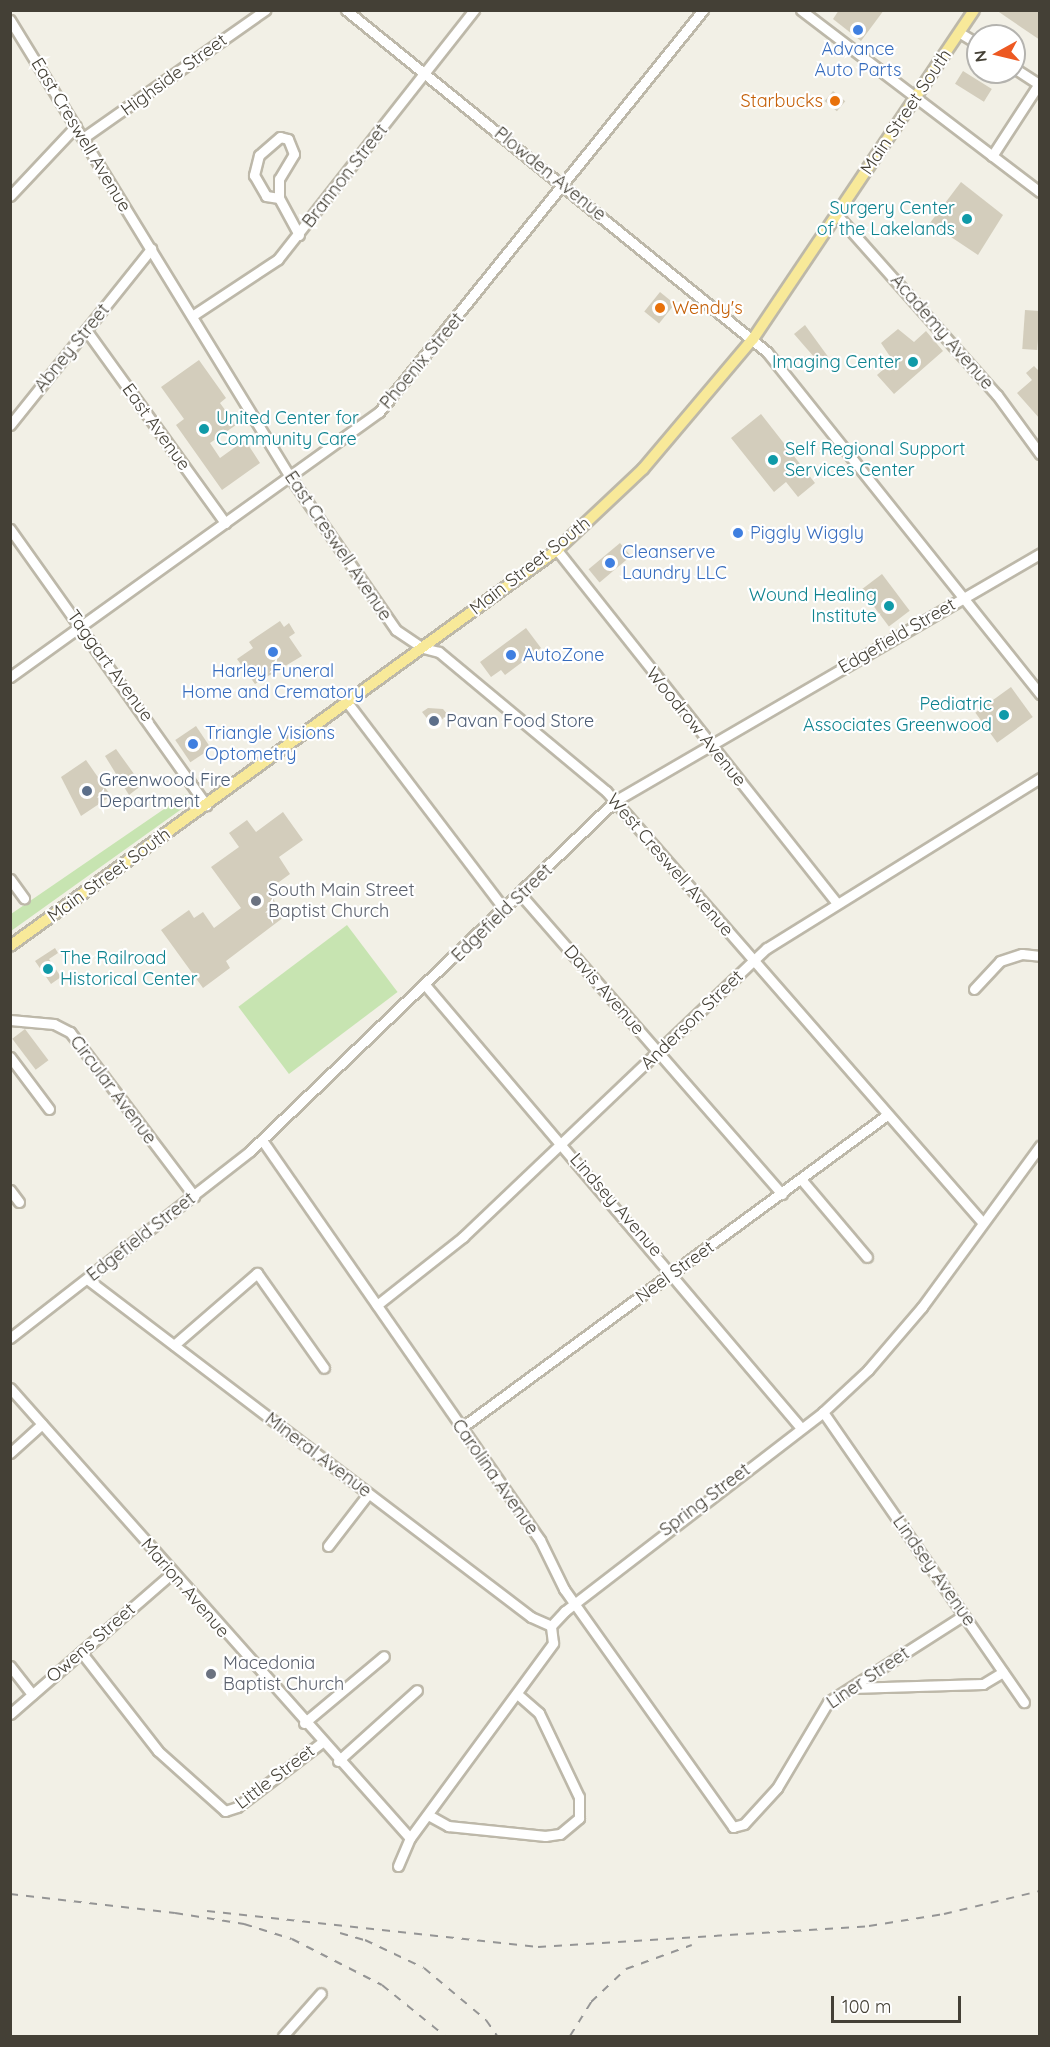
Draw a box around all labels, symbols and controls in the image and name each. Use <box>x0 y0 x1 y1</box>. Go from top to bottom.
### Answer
marker: Advance Auto Parts <box>851 23 865 37</box>
north arrow <box>966 24 1026 84</box>
street label: Highside Street <box>117 29 231 121</box>
place label: Advance Auto Parts <box>815 39 901 82</box>
street label: Main Street South <box>856 45 956 179</box>
text: N <box>969 49 991 63</box>
street label: East Creswell Avenue <box>26 54 136 216</box>
place label: Starbucks <box>740 90 823 112</box>
marker: Starbucks <box>828 94 842 108</box>
street label: Brannon Street <box>298 120 392 232</box>
street label: Plowden Avenue <box>490 122 610 226</box>
place label: Surgery Center of the Lakelands <box>817 198 955 240</box>
marker: Surgery Center of the Lakelands <box>960 212 974 226</box>
street label: Academy Avenue <box>886 270 998 394</box>
place label: Wendy's <box>672 297 743 319</box>
street label: Abney Street <box>30 299 114 397</box>
marker: Wendy's <box>653 301 667 315</box>
street label: Phoenix Street <box>375 308 469 414</box>
place label: Imaging Center <box>772 351 901 373</box>
marker: Imaging Center <box>906 355 920 369</box>
street label: East Avenue <box>117 379 195 475</box>
place label: United Center for Community Care <box>216 408 359 450</box>
marker: United Center for Community Care <box>197 422 211 436</box>
place label: Self Regional Support Services Center <box>785 439 965 482</box>
marker: Self Regional Support Services Center <box>766 453 780 467</box>
street label: East Creswell Avenue <box>280 467 396 625</box>
street label: Main Street South <box>466 512 594 620</box>
place label: Piggly Wiggly <box>750 522 864 544</box>
marker: Piggly Wiggly <box>731 526 745 540</box>
place label: Cleanserve Laundry LLC <box>622 542 727 584</box>
marker: Cleanserve Laundry LLC <box>603 556 617 570</box>
place label: Wound Healing Institute <box>749 585 877 628</box>
street label: Edgefield Street <box>835 594 959 678</box>
marker: Wound Healing Institute <box>882 599 896 613</box>
street label: Taggart Avenue <box>62 606 158 726</box>
place label: AutoZone <box>523 644 604 666</box>
marker: Harley Funeral Home and Crematory <box>266 645 280 659</box>
marker: AutoZone <box>504 648 518 662</box>
place label: Harley Funeral Home and Crematory <box>182 661 364 704</box>
street label: Woodrow Avenue <box>641 663 751 791</box>
place label: Pediatric Associates Greenwood <box>803 694 992 736</box>
marker: Pediatric Associates Greenwood <box>997 708 1011 722</box>
place label: Pavan Food Store <box>446 710 594 732</box>
marker: Pavan Food Store <box>427 714 441 728</box>
place label: Triangle Visions Optometry <box>205 723 335 766</box>
marker: Triangle Visions Optometry <box>186 737 200 751</box>
place label: Greenwood Fire Department <box>99 770 231 812</box>
marker: Greenwood Fire Department <box>80 784 94 798</box>
street label: West Creswell Avenue <box>602 789 738 941</box>
street label: Main Street South <box>43 823 175 927</box>
street label: Edgefield Street <box>447 860 557 966</box>
place label: South Main Street Baptist Church <box>268 880 415 922</box>
marker: South Main Street Baptist Church <box>249 894 263 908</box>
street label: Davis Avenue <box>559 941 649 1039</box>
place label: The Railroad Historical Center <box>60 948 198 990</box>
marker: The Railroad Historical Center <box>41 962 55 976</box>
street label: Anderson Street <box>636 966 748 1074</box>
street label: Circular Avenue <box>65 1032 161 1148</box>
street label: Lindsey Avenue <box>565 1149 667 1261</box>
street label: Edgefield Street <box>83 1188 199 1286</box>
street label: Neel Street <box>632 1236 718 1308</box>
street label: Mineral Avenue <box>261 1408 375 1502</box>
street label: Carolina Avenue <box>447 1415 543 1539</box>
street label: Spring Street <box>656 1459 754 1541</box>
street label: Lindsey Avenue <box>888 1512 980 1630</box>
street label: Marion Avenue <box>136 1534 234 1642</box>
street label: Owens Street <box>42 1599 140 1687</box>
street label: Liner Street <box>823 1642 913 1714</box>
place label: Macedonia Baptist Church <box>223 1653 344 1696</box>
marker: Macedonia Baptist Church <box>204 1667 218 1681</box>
street label: Little Street <box>231 1740 319 1814</box>
scale bar <box>834 1984 964 2022</box>
text: 100 m <box>842 1995 891 2018</box>

